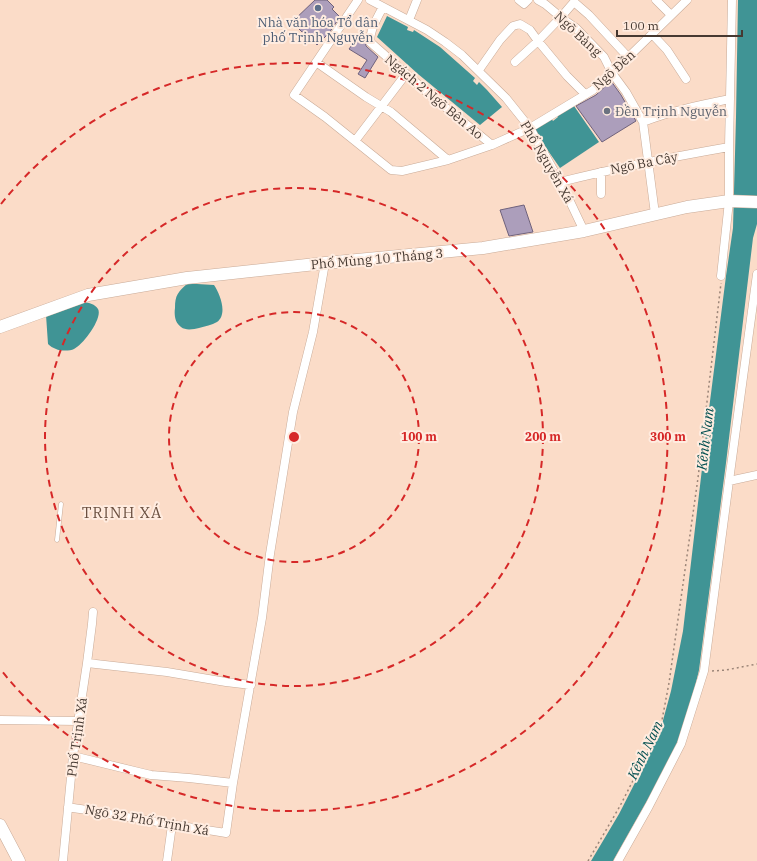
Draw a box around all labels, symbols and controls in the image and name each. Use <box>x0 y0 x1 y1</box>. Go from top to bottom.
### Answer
marker: Nhà văn hóa Tổ dân phố Trịnh Nguyễn <box>313 3 323 13</box>
street label: Ngõ Bàng <box>551 8 605 60</box>
scale bar <box>617 12 742 38</box>
place label: Nhà văn hóa Tổ dân phố Trịnh Nguyễn <box>258 14 378 46</box>
text: 100 m <box>623 18 659 33</box>
street label: Ngõ Đền <box>589 46 639 94</box>
street label: Ngách 2 Ngõ Bên Ao <box>381 51 487 143</box>
place label: Đền Trịnh Nguyễn <box>615 103 727 120</box>
marker: Đền Trịnh Nguyễn <box>602 106 612 116</box>
street label: Phố Nguyễn Xá <box>517 118 577 206</box>
street label: Ngõ Ba Cây <box>609 148 679 178</box>
street label: Phố Mùng 10 Tháng 3 <box>310 245 444 273</box>
water label: Kênh Nam <box>692 406 718 472</box>
text: 100 m <box>401 429 437 444</box>
text: 200 m <box>525 429 561 444</box>
text: 300 m <box>650 429 686 444</box>
centre of rings <box>287 430 301 444</box>
district label: TRỊNH XÁ <box>82 503 162 522</box>
street label: Phố Trịnh Xá <box>63 696 91 778</box>
water label: Kênh Nam <box>623 718 667 783</box>
street label: Ngõ 32 Phố Trịnh Xá <box>84 801 210 839</box>

